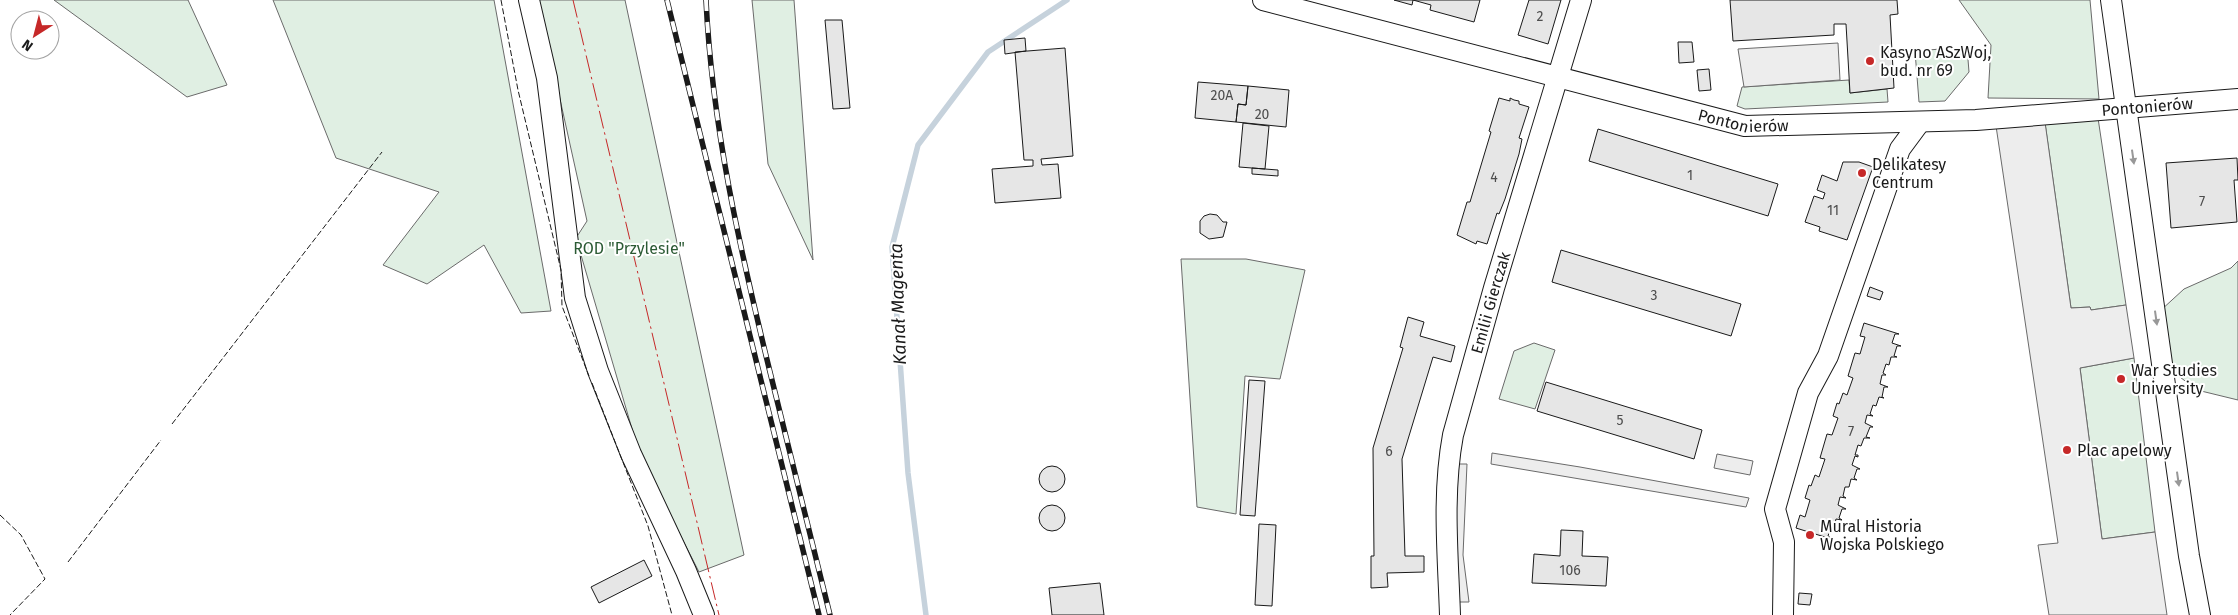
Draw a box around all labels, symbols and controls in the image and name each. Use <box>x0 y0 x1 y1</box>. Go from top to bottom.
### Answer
house number: 2 <box>1537 8 1544 25</box>
north arrow <box>10 10 60 60</box>
text: N <box>19 36 36 55</box>
place label: Kasyno ASzWoj, bud. nr 69 <box>1880 43 1991 80</box>
marker: Kasyno ASzWoj, bud. nr 69 <box>1864 55 1876 67</box>
house number: 20A <box>1211 87 1233 104</box>
street label: Pontonierów <box>2101 94 2194 120</box>
street label: Pontonierów <box>1696 105 1789 137</box>
house number: 20 <box>1255 106 1270 123</box>
one-way arrow <box>2129 149 2137 165</box>
place label: Delikatesy Centrum <box>1872 155 1946 192</box>
house number: 1 <box>1687 167 1693 184</box>
marker: Delikatesy Centrum <box>1856 167 1868 179</box>
house number: 4 <box>1490 169 1498 186</box>
house number: 7 <box>2199 193 2205 210</box>
house number: 11 <box>1827 202 1839 219</box>
park label: ROD "Przylesie" <box>573 239 685 258</box>
water label: Kanał Magenta <box>885 243 911 365</box>
street label: Emilii Gierczak <box>1467 249 1515 356</box>
house number: 3 <box>1651 287 1658 304</box>
one-way arrow <box>2152 310 2160 326</box>
place label: War Studies University <box>2131 361 2217 398</box>
marker: War Studies University <box>2115 373 2127 385</box>
house number: 5 <box>1616 412 1624 429</box>
house number: 7 <box>1848 423 1854 440</box>
place label: Plac apelowy <box>2077 441 2172 460</box>
house number: 6 <box>1385 443 1393 460</box>
marker: Plac apelowy <box>2061 444 2073 456</box>
one-way arrow <box>2175 471 2183 487</box>
place label: Mural Historia Wojska Polskiego <box>1820 517 1944 554</box>
marker: Mural Historia Wojska Polskiego <box>1804 529 1816 541</box>
house number: 106 <box>1559 562 1581 579</box>

